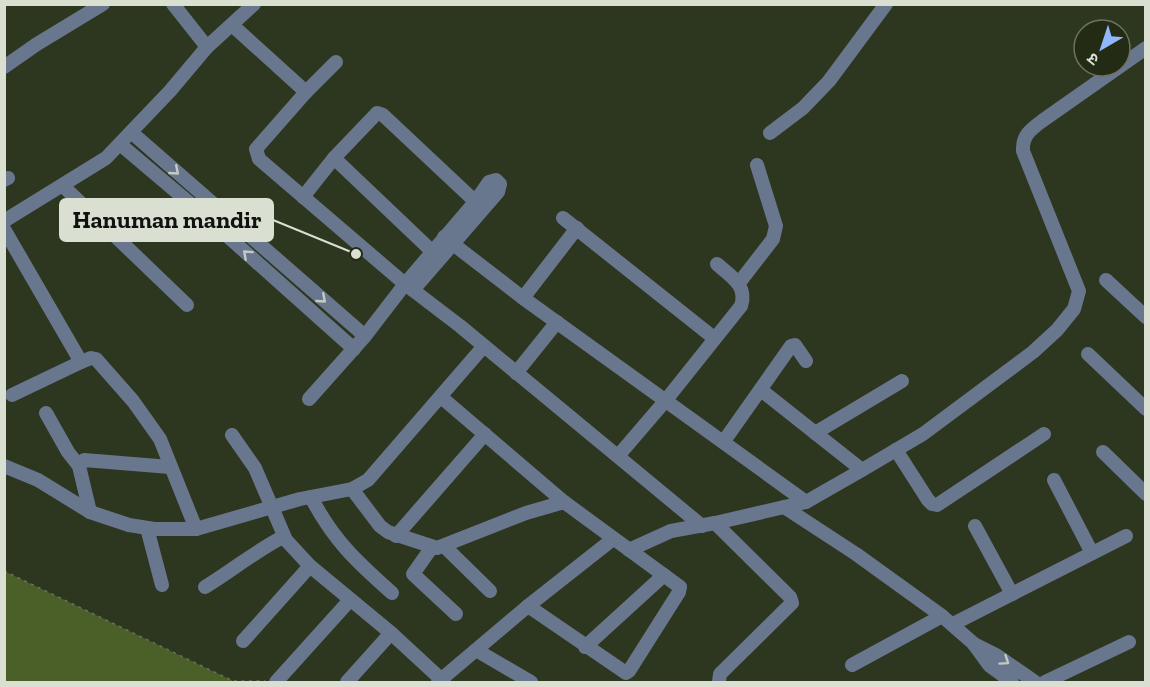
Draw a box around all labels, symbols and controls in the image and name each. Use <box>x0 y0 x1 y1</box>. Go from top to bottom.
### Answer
north arrow <box>1072 18 1132 78</box>
text: उ <box>1083 49 1102 70</box>
one-way arrow <box>168 164 179 175</box>
callout: Hanuman mandir <box>60 199 273 241</box>
text: Hanuman mandir <box>72 205 262 234</box>
one-way arrow <box>244 250 254 261</box>
one-way arrow <box>315 292 326 303</box>
one-way arrow <box>998 654 1009 665</box>

